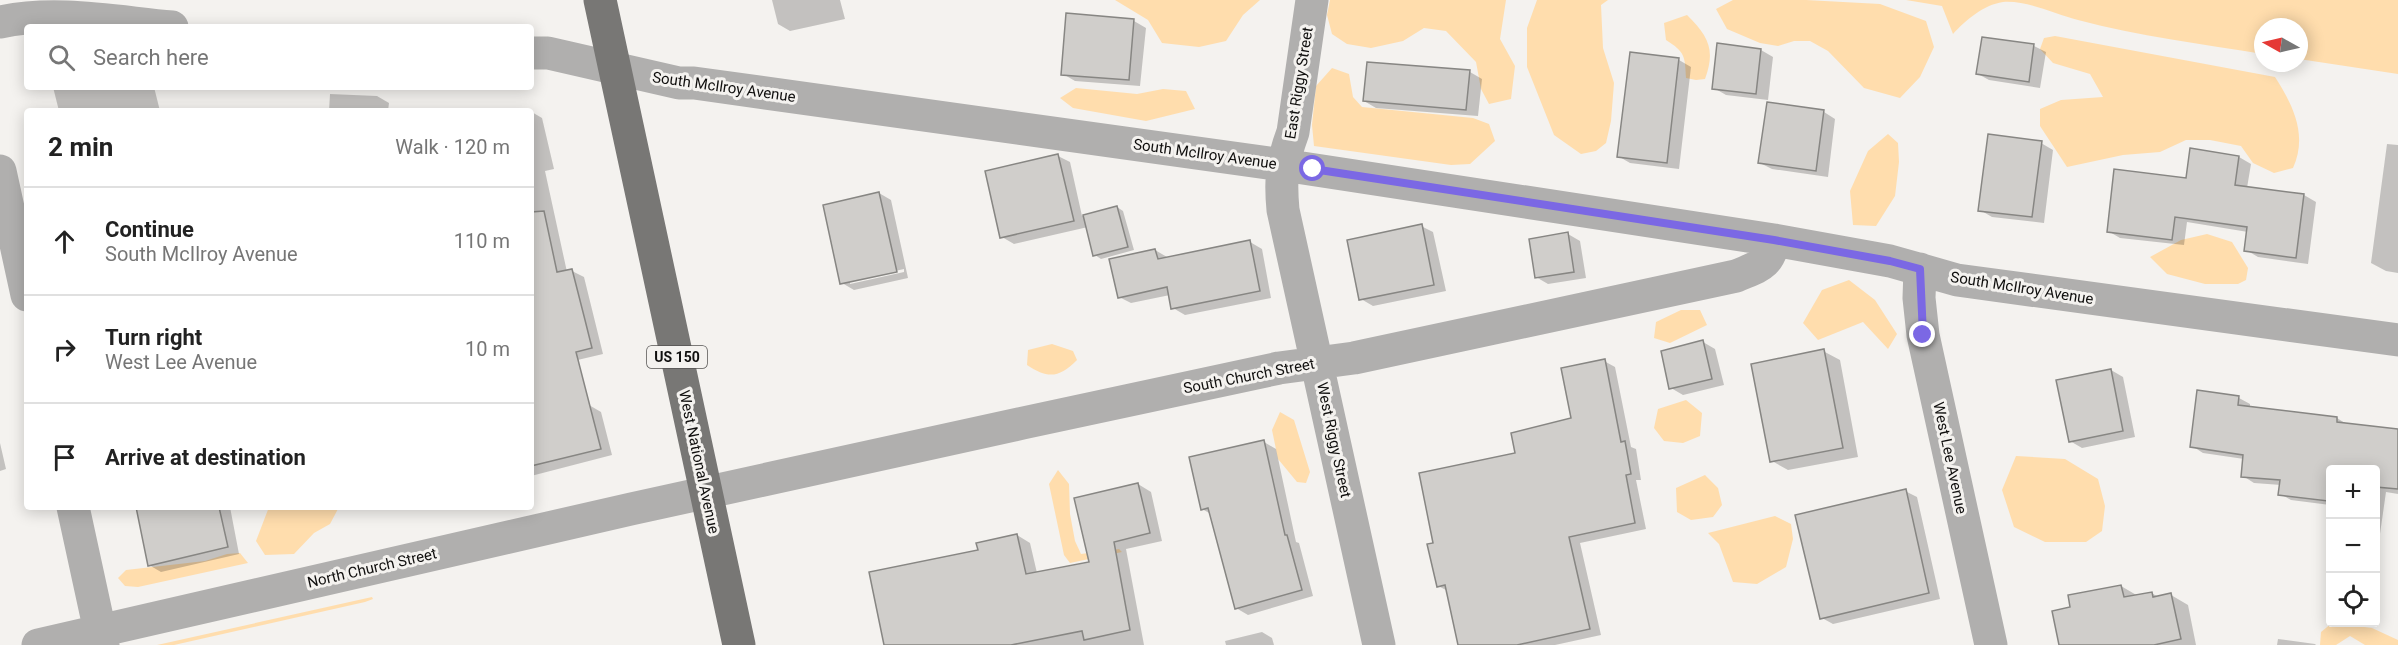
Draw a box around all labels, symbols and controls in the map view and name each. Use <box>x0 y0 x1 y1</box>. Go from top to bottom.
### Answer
north arrow <box>2254 18 2308 72</box>
search box <box>24 24 534 90</box>
street label: East Riggy Street <box>1281 26 1317 140</box>
icon: search <box>45 41 78 74</box>
text: Search here <box>93 45 209 70</box>
street label: South McIlroy Avenue <box>651 68 797 106</box>
text: 2 min <box>48 132 113 162</box>
text: Walk · 120 m <box>395 135 510 159</box>
street label: South McIlroy Avenue <box>1132 135 1278 173</box>
route start <box>1299 155 1325 181</box>
text: Continue <box>105 217 194 242</box>
icon: ahead <box>48 225 81 258</box>
text: 110 m <box>454 229 510 253</box>
text: South McIlroy Avenue <box>105 242 298 266</box>
street label: South McIlroy Avenue <box>1949 268 2095 308</box>
route end <box>1909 321 1935 347</box>
text: Turn right <box>105 325 202 350</box>
icon: right <box>48 333 81 366</box>
text: 10 m <box>465 337 510 361</box>
road number: US 150 <box>647 346 707 368</box>
text: West Lee Avenue <box>105 350 257 374</box>
street label: South Church Street <box>1182 354 1316 398</box>
street label: West Riggy Street <box>1313 381 1355 499</box>
street label: West National Avenue <box>675 389 723 535</box>
street label: West Lee Avenue <box>1929 400 1971 516</box>
icon: arrive <box>48 441 81 474</box>
text: Arrive at destination <box>105 445 306 470</box>
map controls <box>2326 465 2380 627</box>
button: + <box>2326 465 2380 519</box>
button: − <box>2326 519 2380 573</box>
street label: North Church Street <box>306 544 439 592</box>
button: locate <box>2326 573 2380 627</box>

